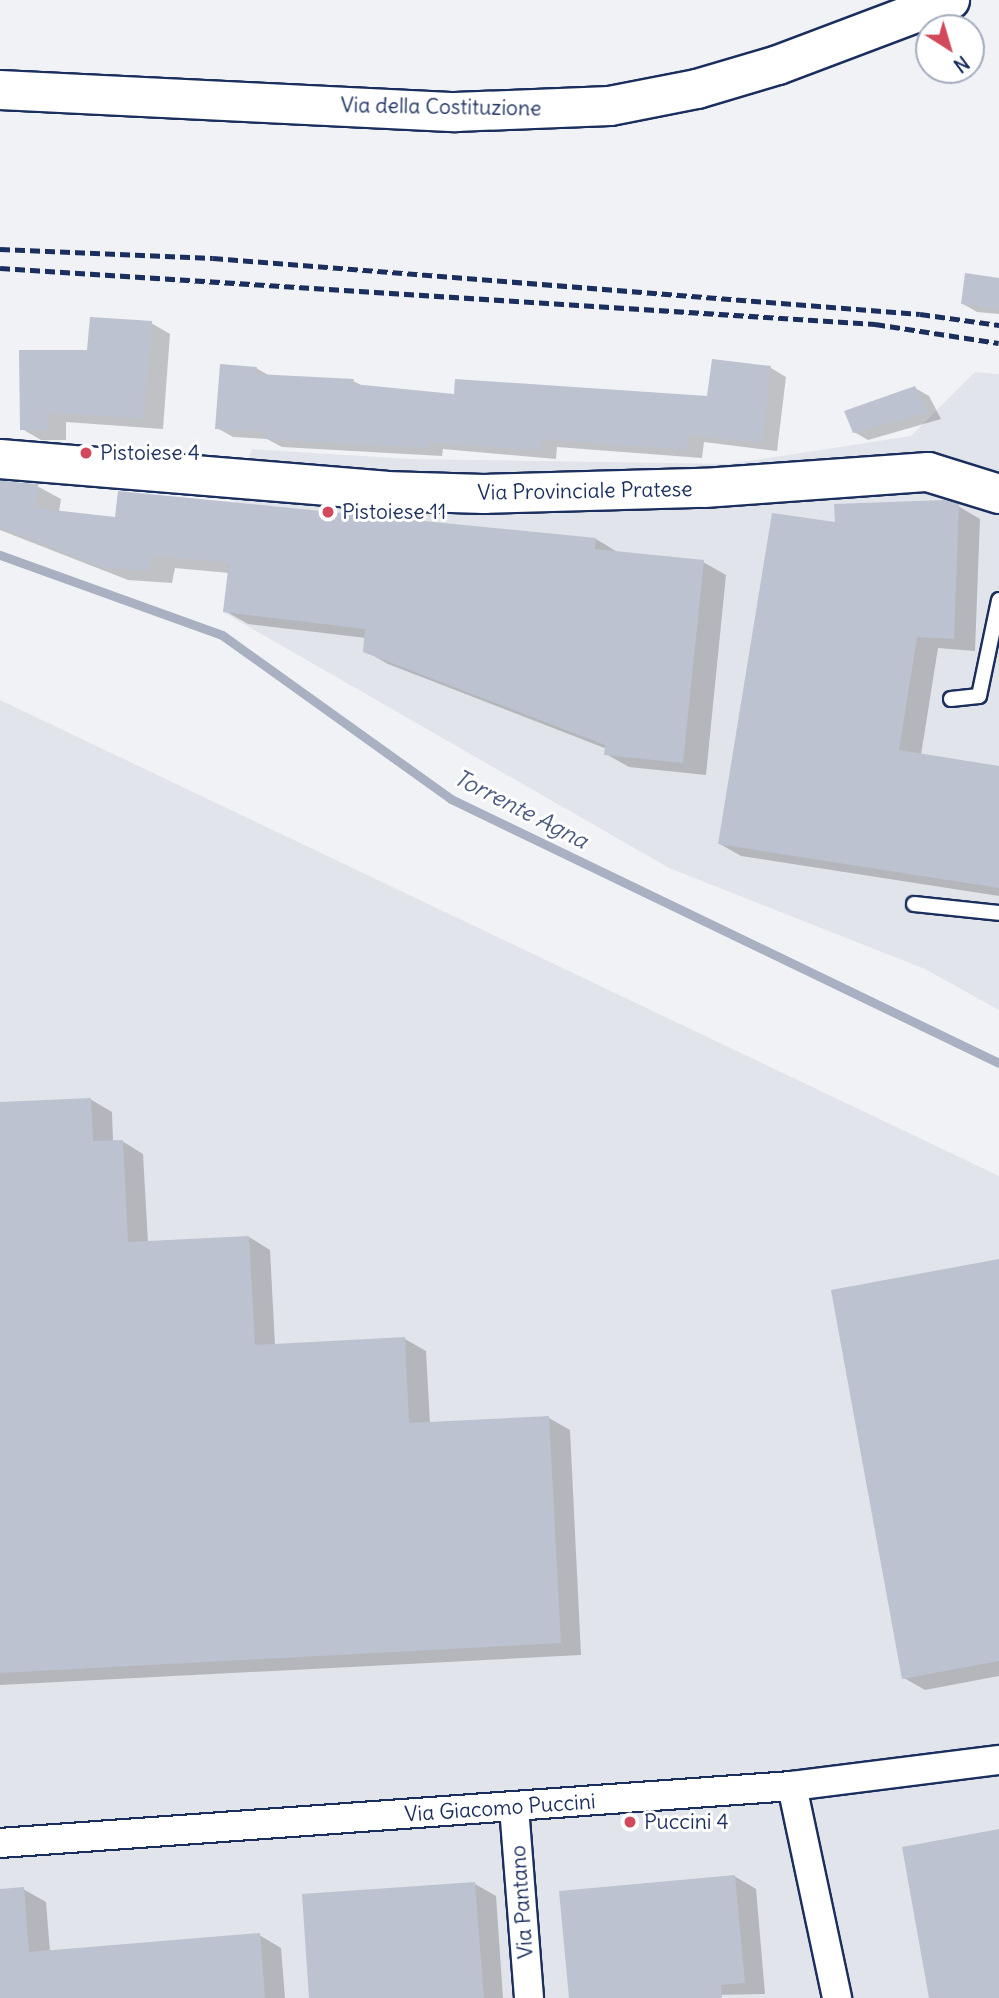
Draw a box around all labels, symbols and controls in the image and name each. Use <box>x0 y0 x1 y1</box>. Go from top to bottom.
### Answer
north arrow <box>915 14 985 84</box>
text: N <box>949 51 974 78</box>
street label: Via della Costituzione <box>340 93 542 121</box>
place label: Pistoiese 4 <box>100 440 200 466</box>
marker: Pistoiese 4 <box>78 445 94 461</box>
street label: Via Provinciale Pratese <box>477 477 693 505</box>
place label: Pistoiese 11 <box>342 499 446 525</box>
marker: Pistoiese 11 <box>320 504 336 520</box>
water label: Torrente Agna <box>449 763 593 855</box>
street label: Via Giacomo Puccini <box>404 1789 596 1827</box>
place label: Puccini 4 <box>644 1809 729 1835</box>
marker: Puccini 4 <box>622 1814 638 1830</box>
street label: Via Pantano <box>505 1844 539 1960</box>

